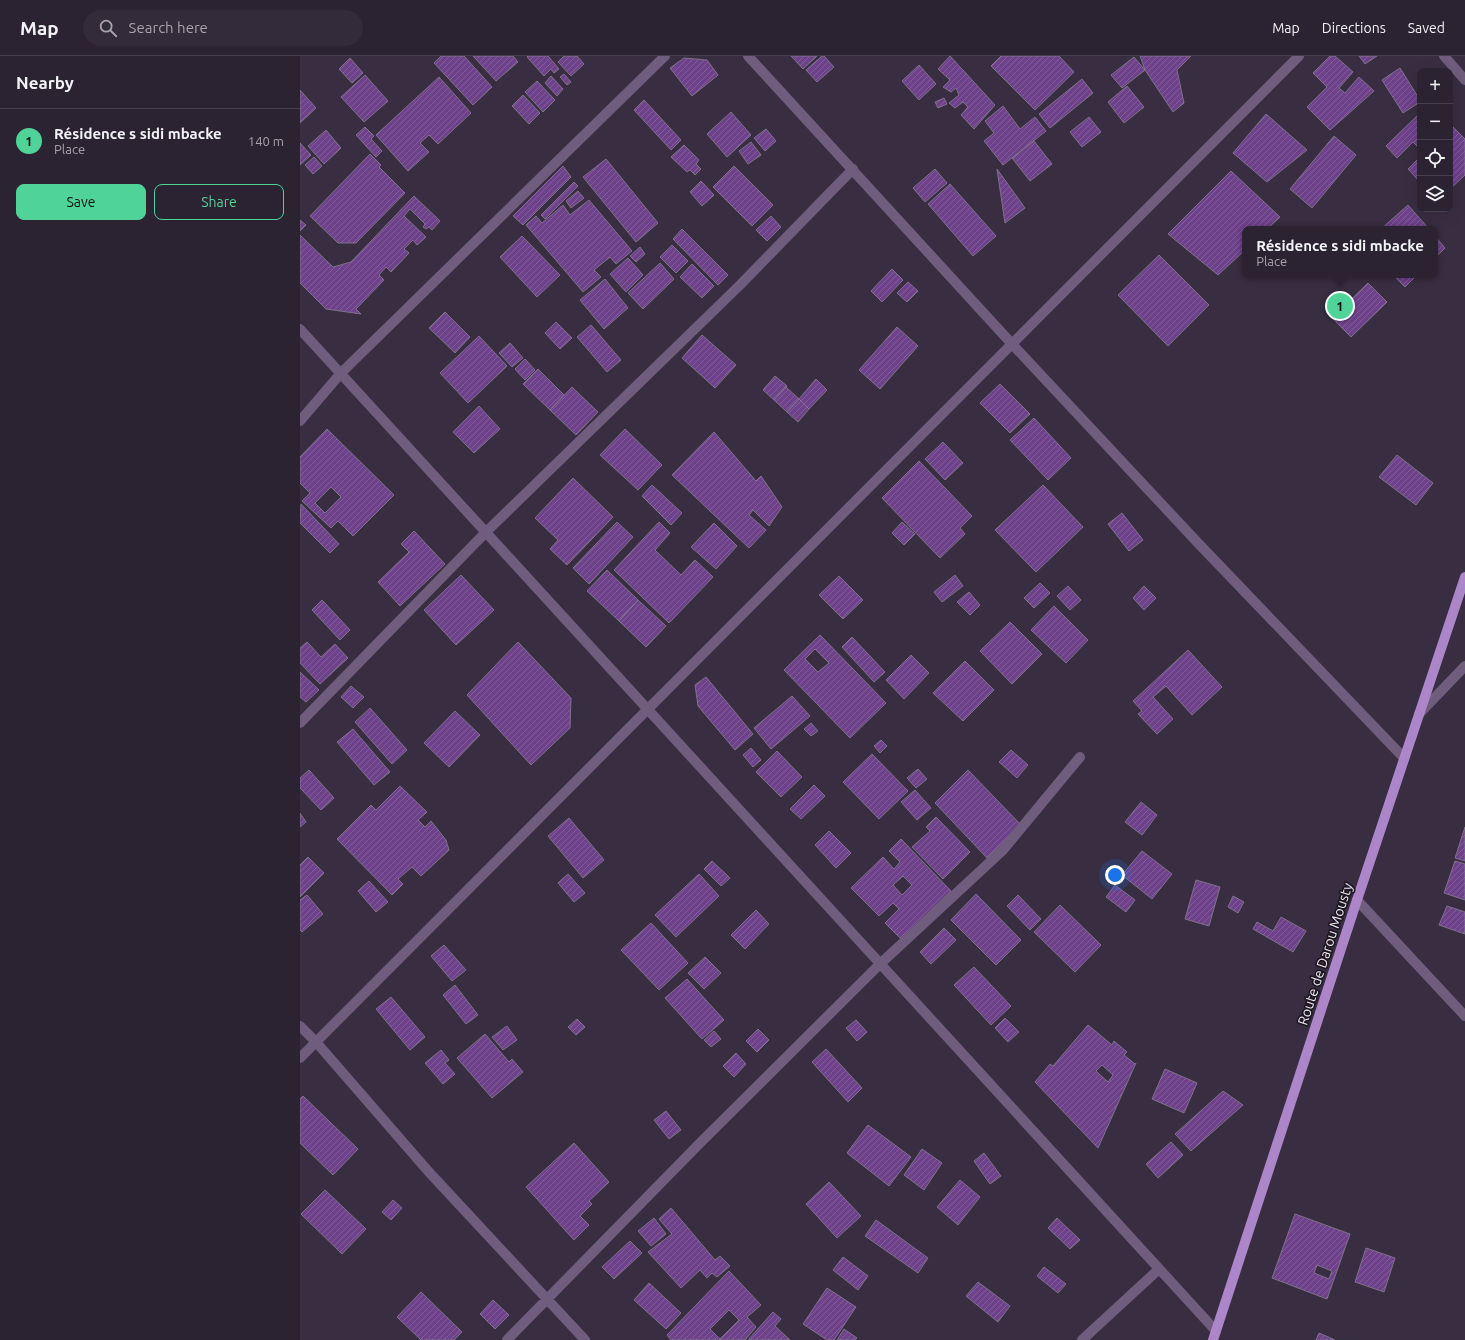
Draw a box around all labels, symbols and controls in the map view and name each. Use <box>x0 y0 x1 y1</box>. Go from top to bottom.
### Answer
search box <box>83 10 363 46</box>
text: Map <box>20 17 59 39</box>
icon: search <box>97 17 119 39</box>
text: Search here <box>129 19 208 36</box>
text: Map <box>1272 20 1300 36</box>
text: Directions <box>1322 20 1386 36</box>
text: Saved <box>1408 20 1445 36</box>
map controls <box>1417 68 1453 212</box>
button: + <box>1417 68 1453 104</box>
text: Nearby <box>16 73 74 92</box>
button: − <box>1417 104 1453 140</box>
text: Résidence s sidi mbacke <box>54 125 222 142</box>
text: 1 <box>25 134 33 148</box>
text: 140 m <box>248 134 284 148</box>
button: locate <box>1417 140 1453 176</box>
text: Place <box>54 142 85 156</box>
button: layers <box>1417 176 1453 212</box>
button: Save <box>16 184 146 220</box>
button: Share <box>154 184 284 220</box>
popup <box>1242 226 1438 278</box>
text: Résidence s sidi mbacke <box>1256 237 1424 254</box>
text: Place <box>1256 254 1287 268</box>
pin: 1 <box>1327 291 1353 321</box>
your location <box>1105 865 1125 885</box>
street label: Route de Darou Mousty <box>1294 881 1356 1027</box>

